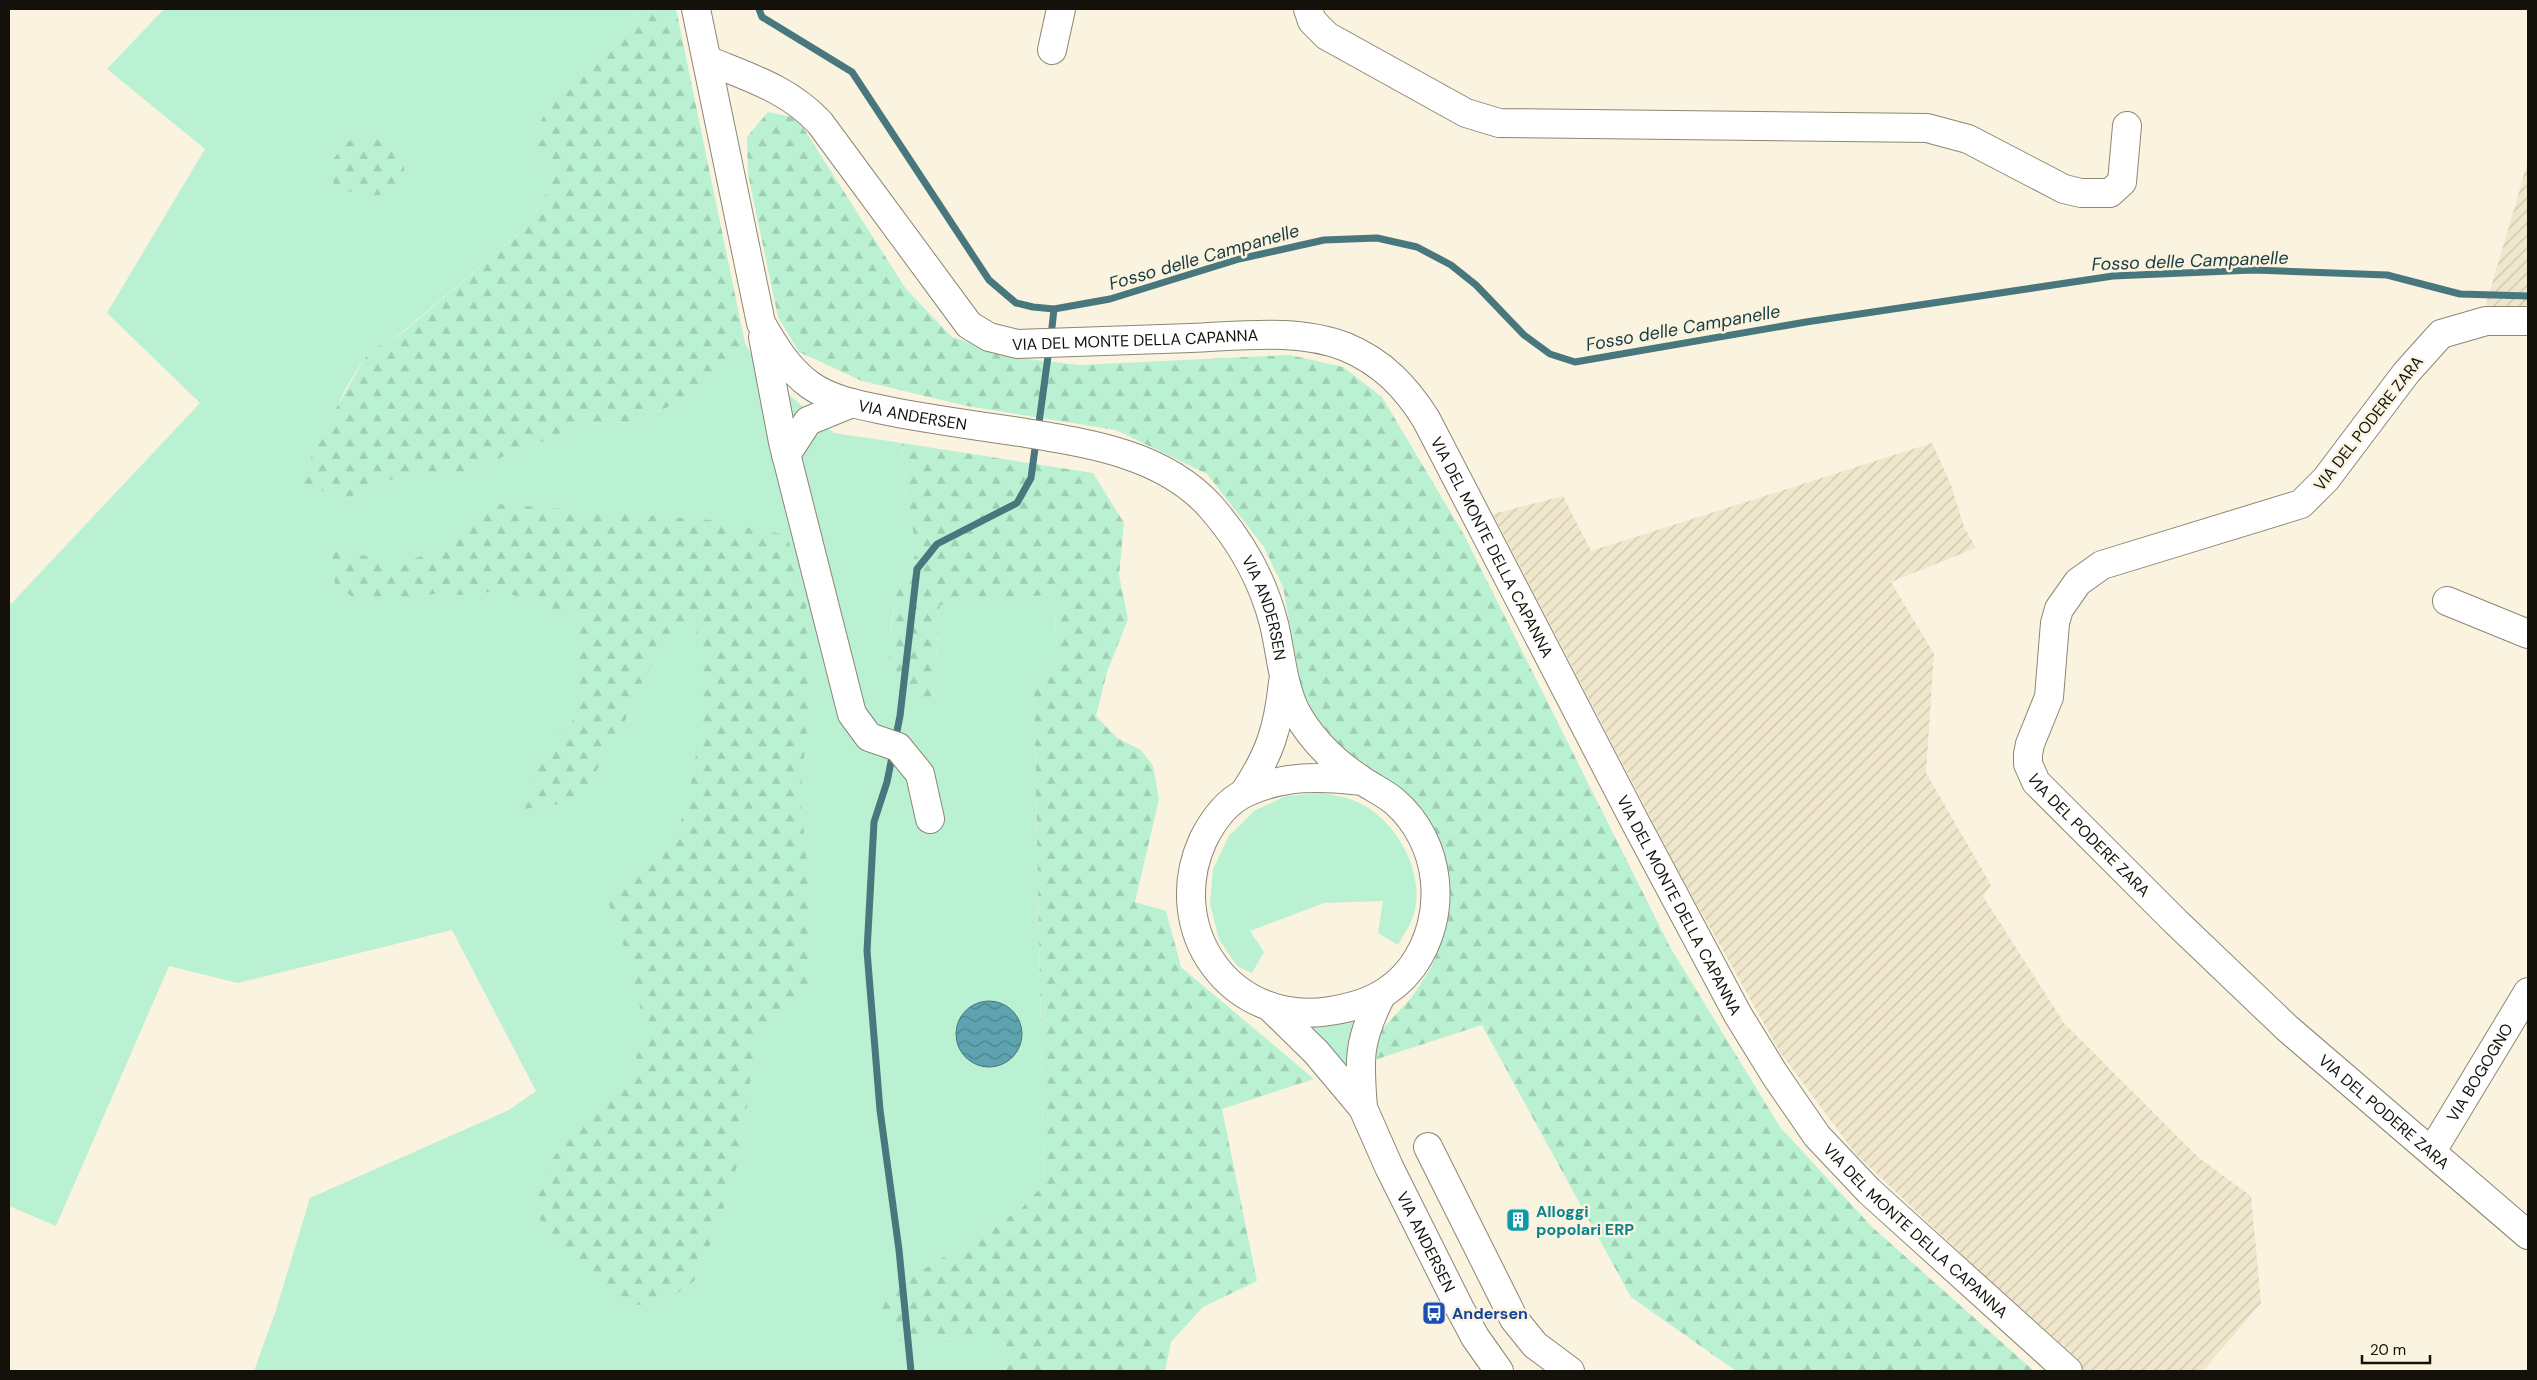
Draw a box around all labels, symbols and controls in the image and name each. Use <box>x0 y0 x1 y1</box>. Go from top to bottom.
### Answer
water label: Fosso delle Campanelle <box>1106 218 1302 296</box>
water label: Fosso delle Campanelle <box>2091 246 2289 276</box>
water label: Fosso delle Campanelle <box>1584 299 1782 357</box>
street label: VIA DEL MONTE DELLA CAPANNA <box>1012 325 1259 355</box>
street label: VIA DEL PODERE ZARA <box>2309 351 2428 495</box>
street label: VIA ANDERSEN <box>856 395 968 435</box>
street label: VIA DEL MONTE DELLA CAPANNA <box>1426 433 1558 662</box>
street label: VIA ANDERSEN <box>1237 551 1291 662</box>
street label: VIA DEL PODERE ZARA <box>2023 770 2155 902</box>
street label: VIA DEL MONTE DELLA CAPANNA <box>1612 792 1746 1019</box>
street label: VIA BOGOGNO <box>2442 1019 2518 1126</box>
street label: VIA DEL PODERE ZARA <box>2314 1050 2454 1174</box>
street label: VIA DEL MONTE DELLA CAPANNA <box>1818 1139 2013 1323</box>
street label: VIA ANDERSEN <box>1392 1188 1460 1296</box>
place label: Alloggi popolari ERP <box>1536 1201 1634 1240</box>
building icon: Alloggi popolari ERP <box>1505 1207 1531 1233</box>
bus stop icon: Andersen <box>1421 1300 1447 1326</box>
place label: Andersen <box>1452 1303 1528 1324</box>
scale bar <box>2362 1332 2430 1364</box>
text: 20 m <box>2370 1340 2406 1360</box>

